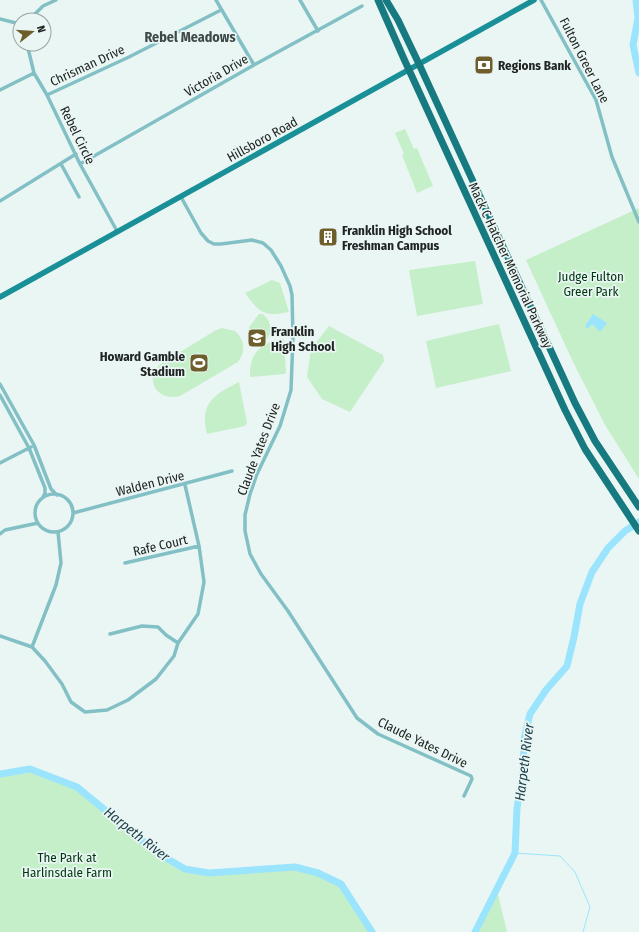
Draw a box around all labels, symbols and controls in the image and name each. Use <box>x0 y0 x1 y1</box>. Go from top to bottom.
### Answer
north arrow <box>12 12 52 52</box>
street label: Fulton Greer Lane <box>557 15 612 105</box>
text: N <box>34 24 48 34</box>
district label: Rebel Meadows <box>144 29 236 46</box>
street label: Chrisman Drive <box>48 42 127 89</box>
street label: Victoria Drive <box>182 51 251 100</box>
bank icon: Regions Bank <box>473 54 495 76</box>
place label: Regions Bank <box>498 58 571 73</box>
street label: Rebel Circle <box>57 104 98 167</box>
street label: Hillsboro Road <box>224 114 300 165</box>
street label: Mack C Hatcher Memorial Parkway <box>465 180 556 351</box>
place label: Franklin High School Freshman Campus <box>342 223 452 253</box>
building icon: Franklin High School Freshman Campus <box>317 226 339 248</box>
park label: Judge Fulton Greer Park <box>558 269 624 299</box>
place label: Franklin High School <box>271 324 335 354</box>
school or university icon: Franklin High School <box>246 327 268 349</box>
place label: Howard Gamble Stadium <box>100 349 185 379</box>
sports icon: Howard Gamble Stadium <box>188 352 210 374</box>
street label: Claude Yates Drive <box>234 401 283 498</box>
street label: Walden Drive <box>114 468 186 499</box>
street label: Rafe Court <box>131 532 190 559</box>
street label: Claude Yates Drive <box>376 714 470 771</box>
water label: Harpeth River <box>511 721 538 802</box>
water label: Harpeth River <box>101 804 174 866</box>
park label: The Park at Harlinsdale Farm <box>22 850 112 880</box>

